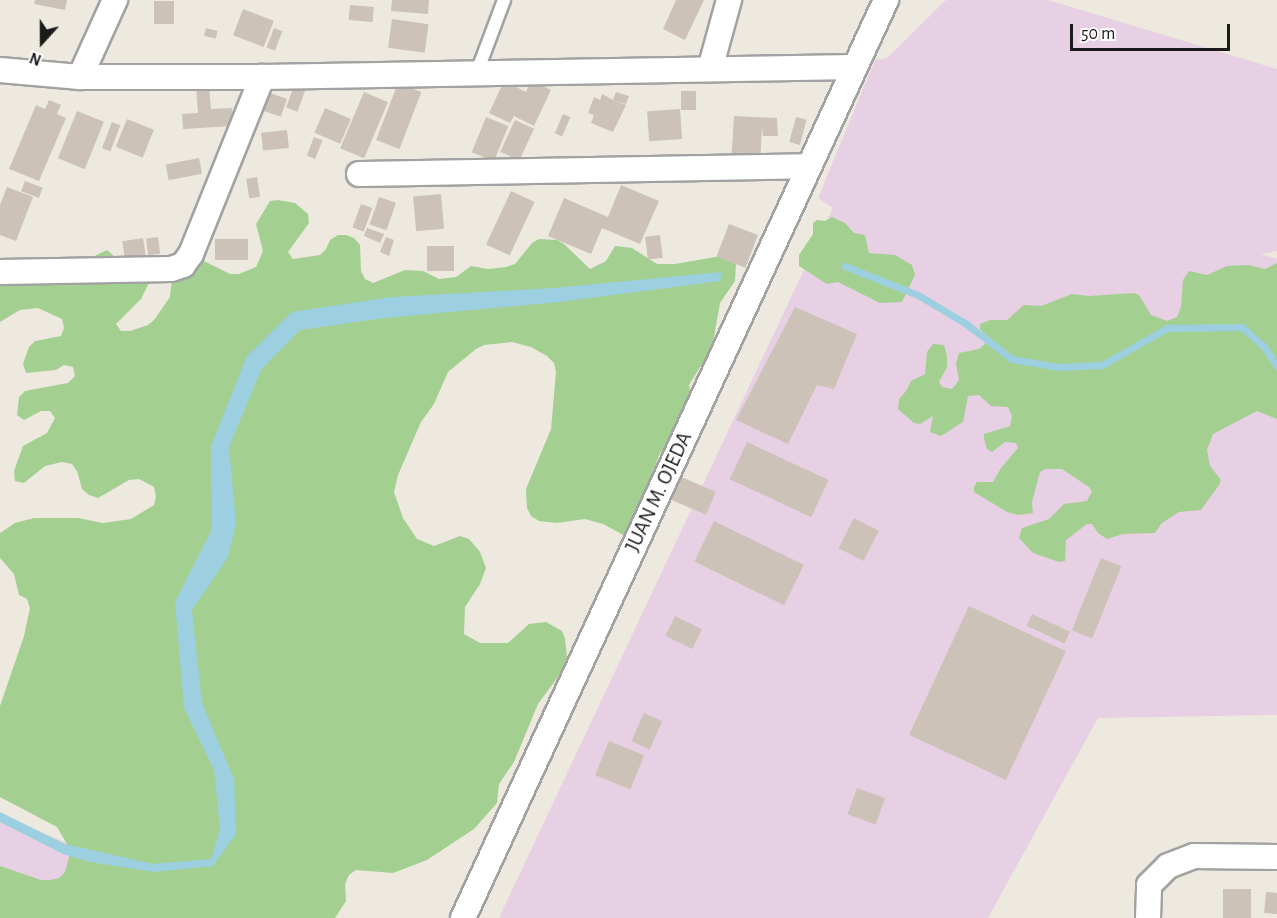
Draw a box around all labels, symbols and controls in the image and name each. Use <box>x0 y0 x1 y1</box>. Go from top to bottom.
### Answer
north arrow <box>12 12 72 72</box>
scale bar <box>1073 12 1234 50</box>
text: 50 m <box>1081 25 1115 43</box>
text: N <box>27 49 44 68</box>
street label: JUAN M. OJEDA <box>620 428 698 556</box>

